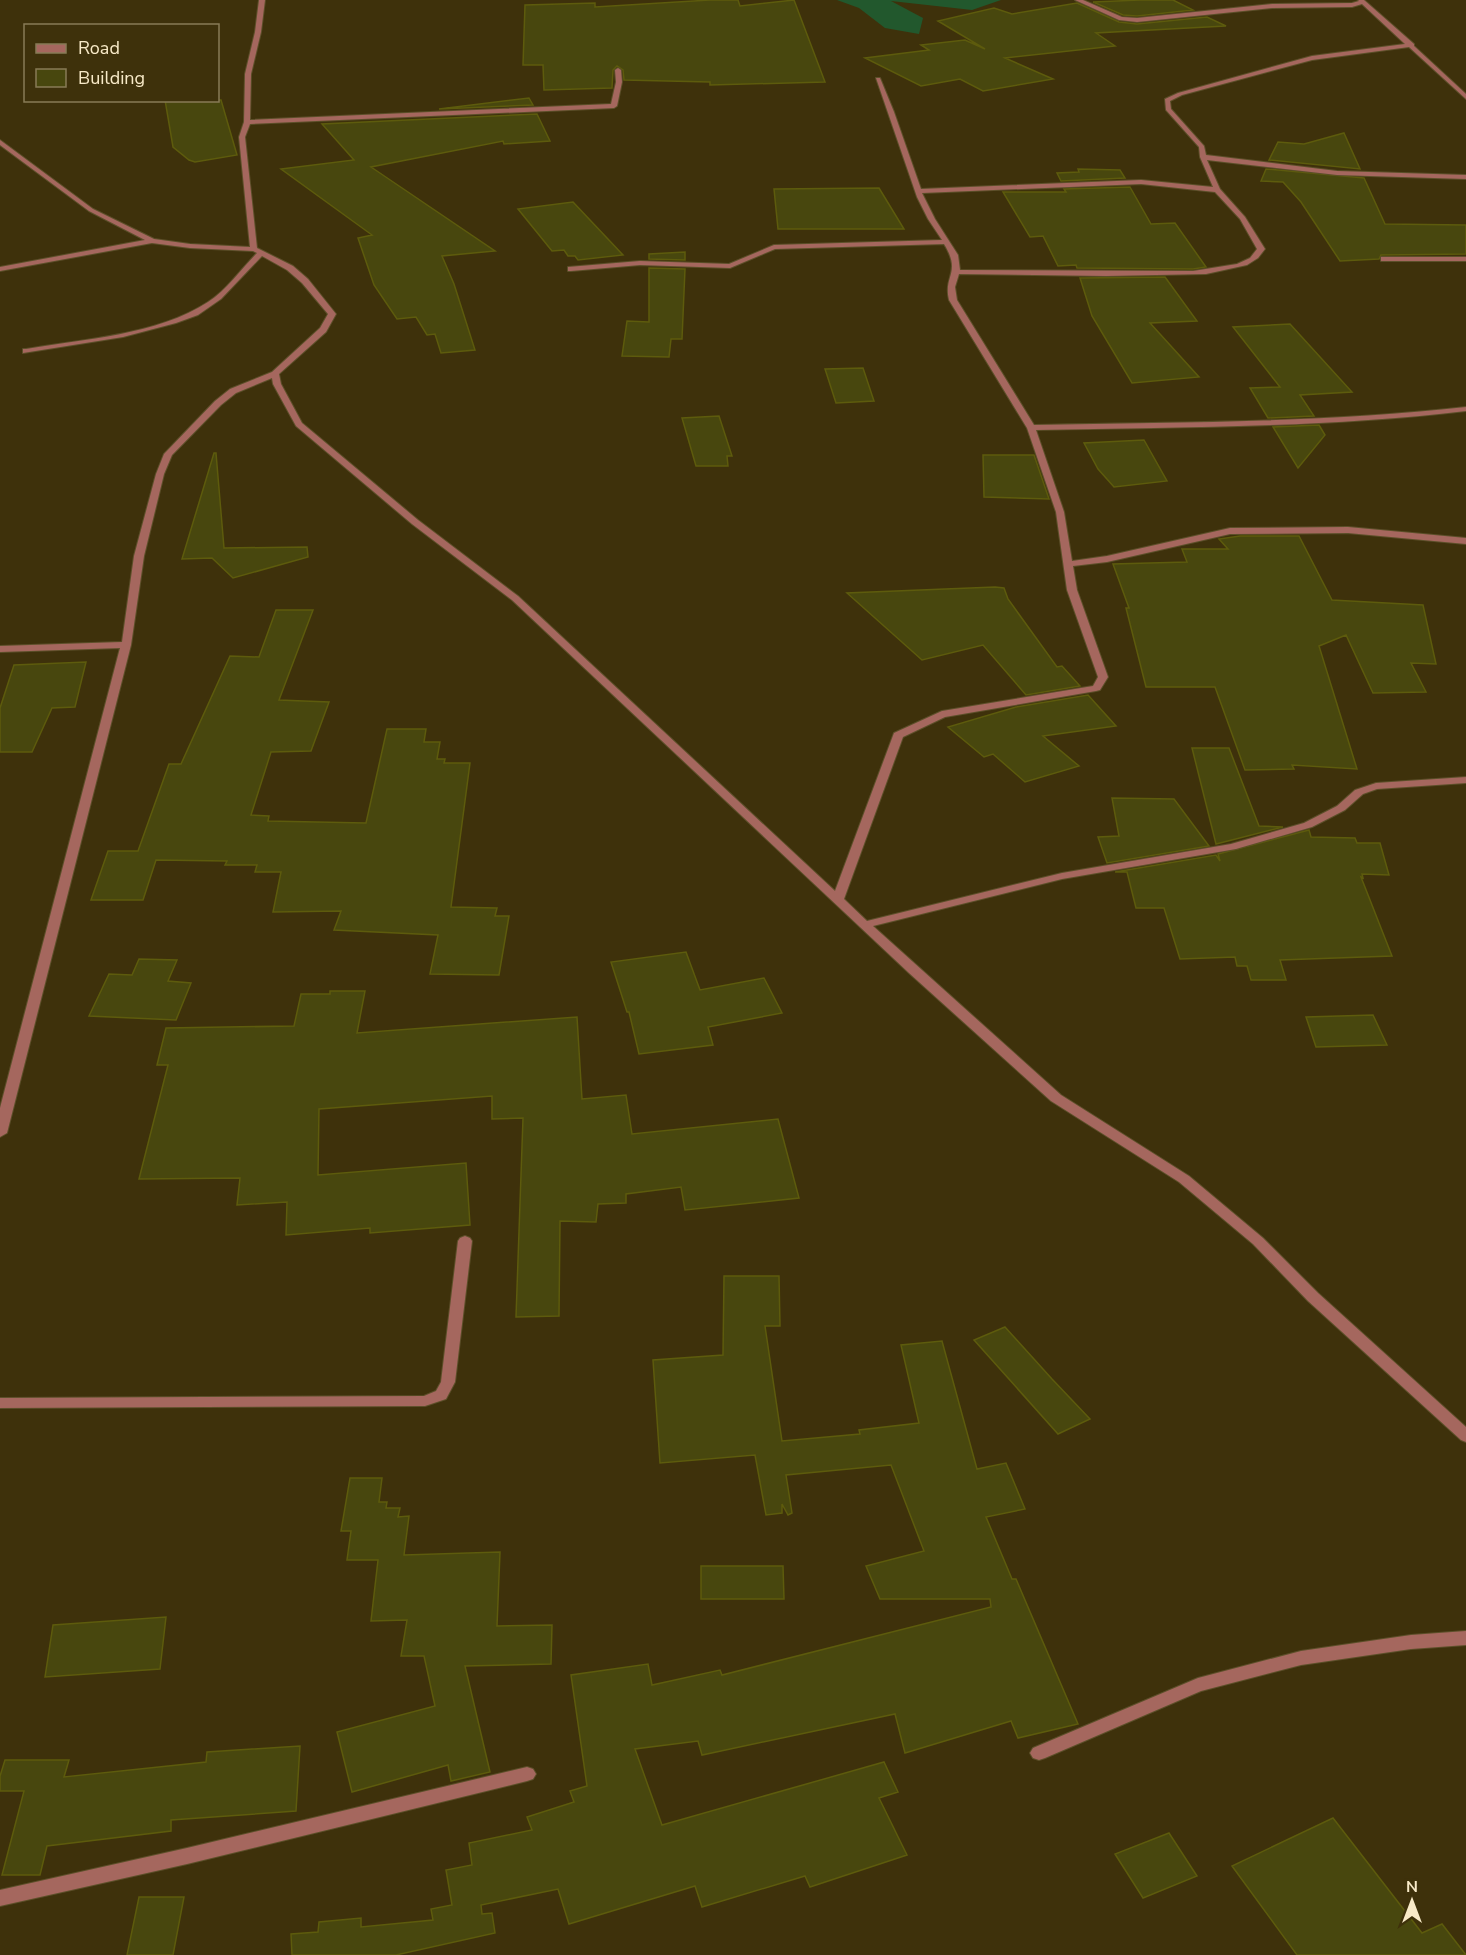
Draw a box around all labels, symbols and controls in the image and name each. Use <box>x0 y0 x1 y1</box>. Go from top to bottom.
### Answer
legend <box>24 24 219 102</box>
text: Road <box>78 36 120 60</box>
text: Building <box>78 66 145 90</box>
north arrow <box>1382 1871 1442 1931</box>
text: N <box>1406 1876 1418 1898</box>

